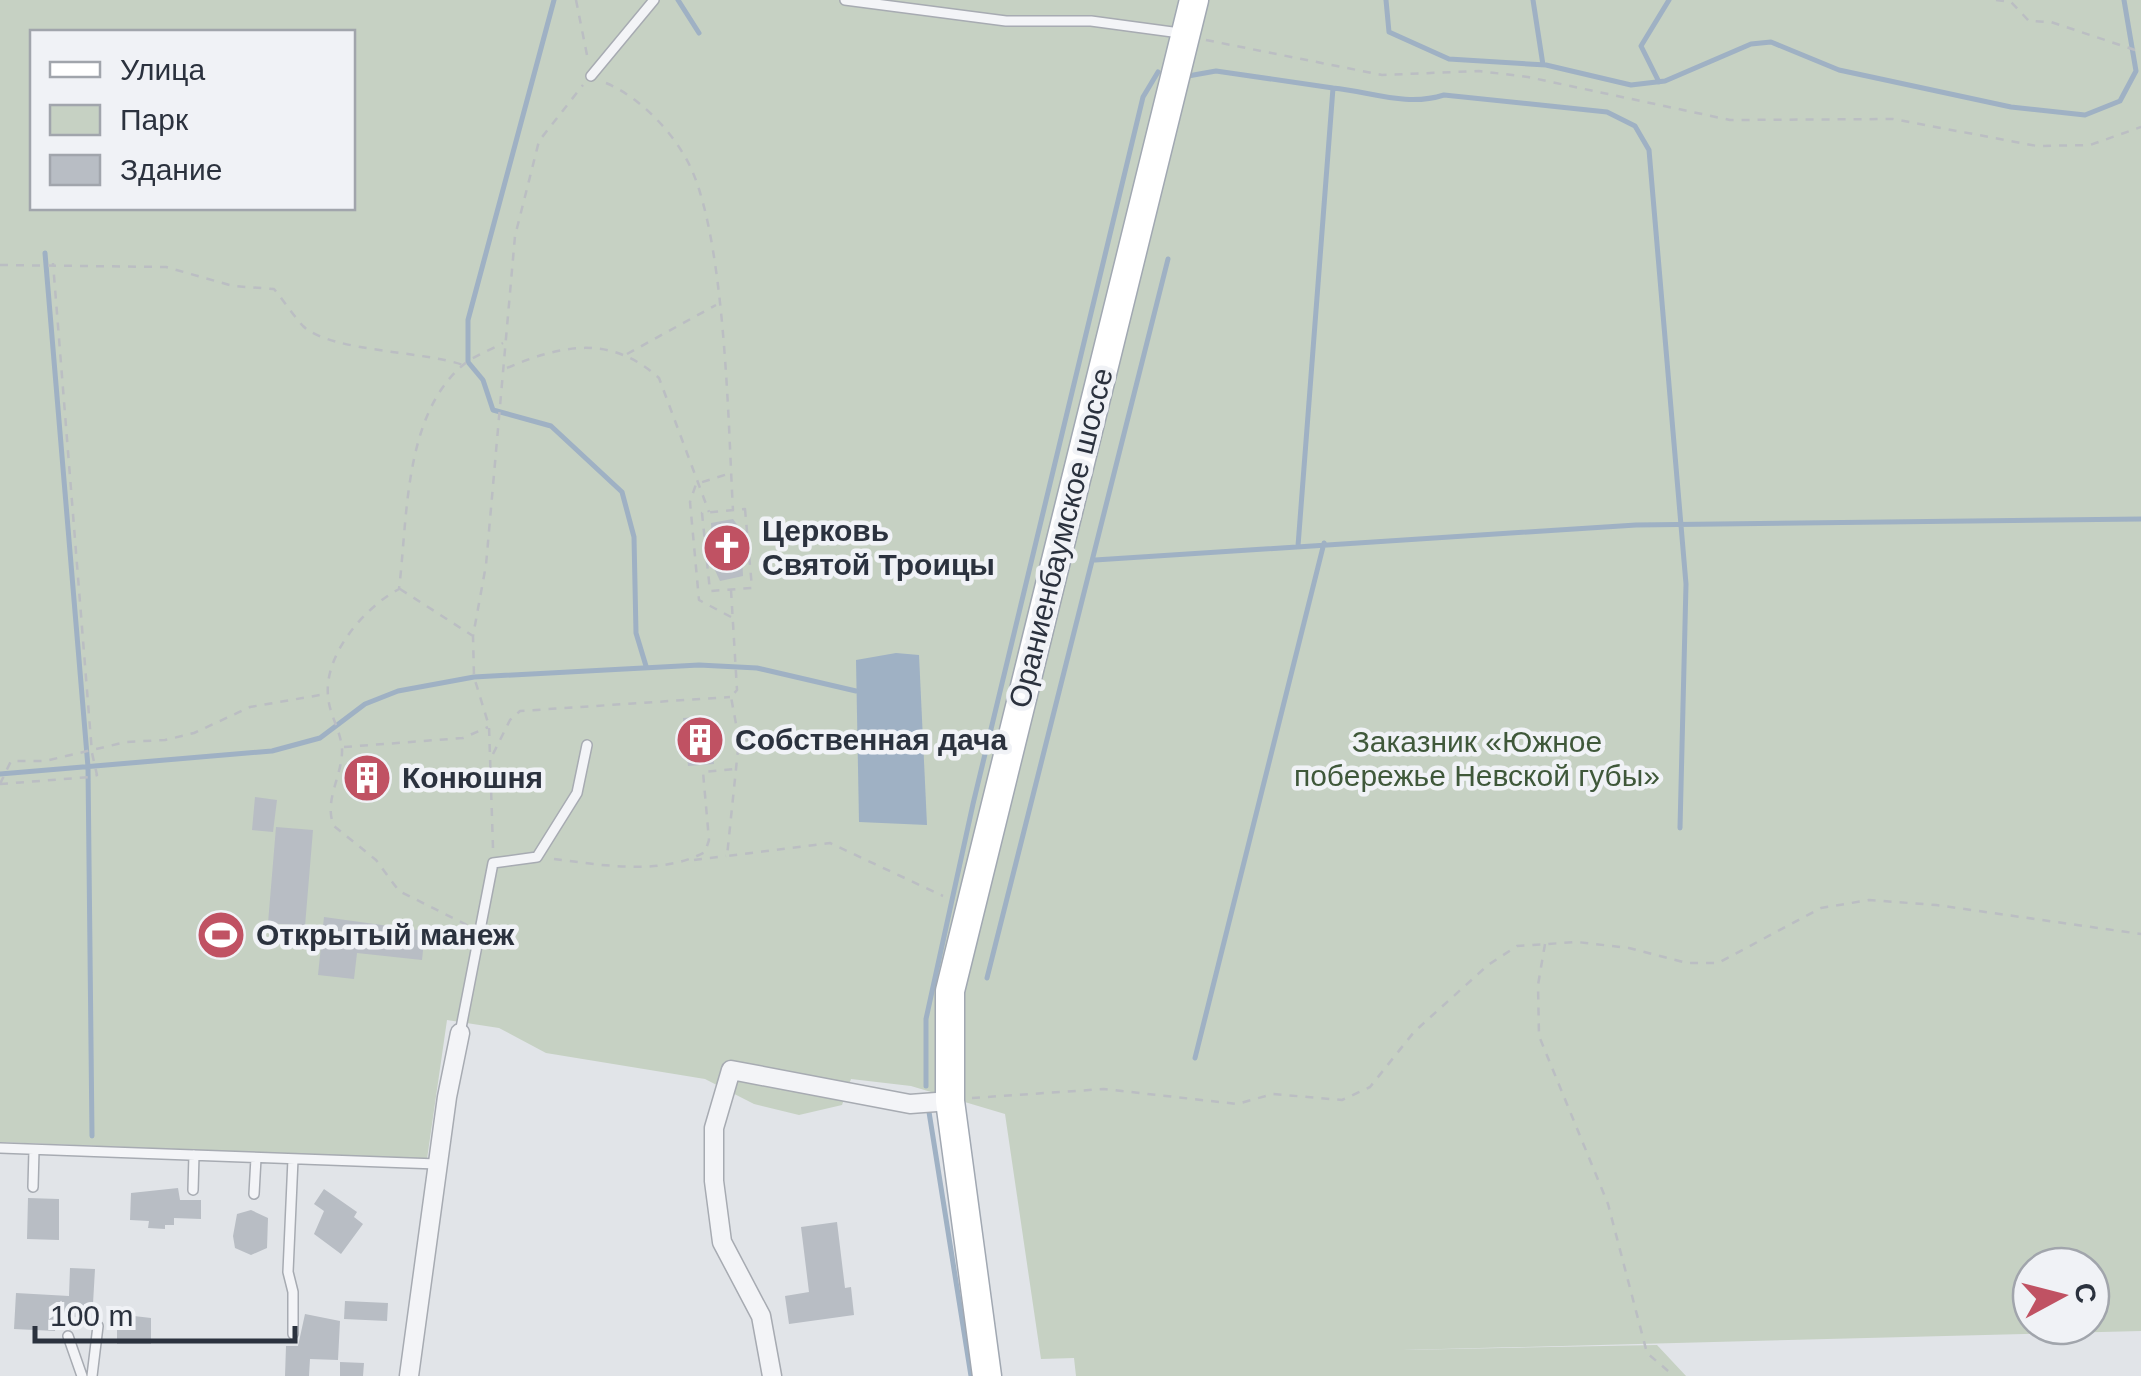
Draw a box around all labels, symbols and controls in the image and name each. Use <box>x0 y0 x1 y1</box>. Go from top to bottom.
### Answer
legend <box>30 30 355 210</box>
text: Улица <box>120 53 205 86</box>
text: Парк <box>120 103 189 136</box>
text: Здание <box>120 153 222 186</box>
street label: Ораниенбаумское шоссе <box>1002 365 1119 711</box>
place label: Церковь Святой Троицы <box>762 514 995 581</box>
church icon: Церковь Святой Троицы <box>701 522 753 574</box>
building icon: Собственная дача <box>674 714 726 766</box>
place label: Собственная дача <box>735 723 1007 756</box>
park label: Заказник «Южное побережье Невской губы» <box>1294 725 1660 792</box>
building icon: Конюшня <box>341 752 393 804</box>
place label: Конюшня <box>402 761 543 794</box>
sports icon: Открытый манеж <box>195 909 247 961</box>
place label: Открытый манеж <box>256 918 515 951</box>
north arrow <box>2011 1246 2111 1346</box>
scale bar <box>35 1281 295 1343</box>
text: С <box>2069 1281 2102 1305</box>
text: 100 m <box>50 1299 133 1332</box>

